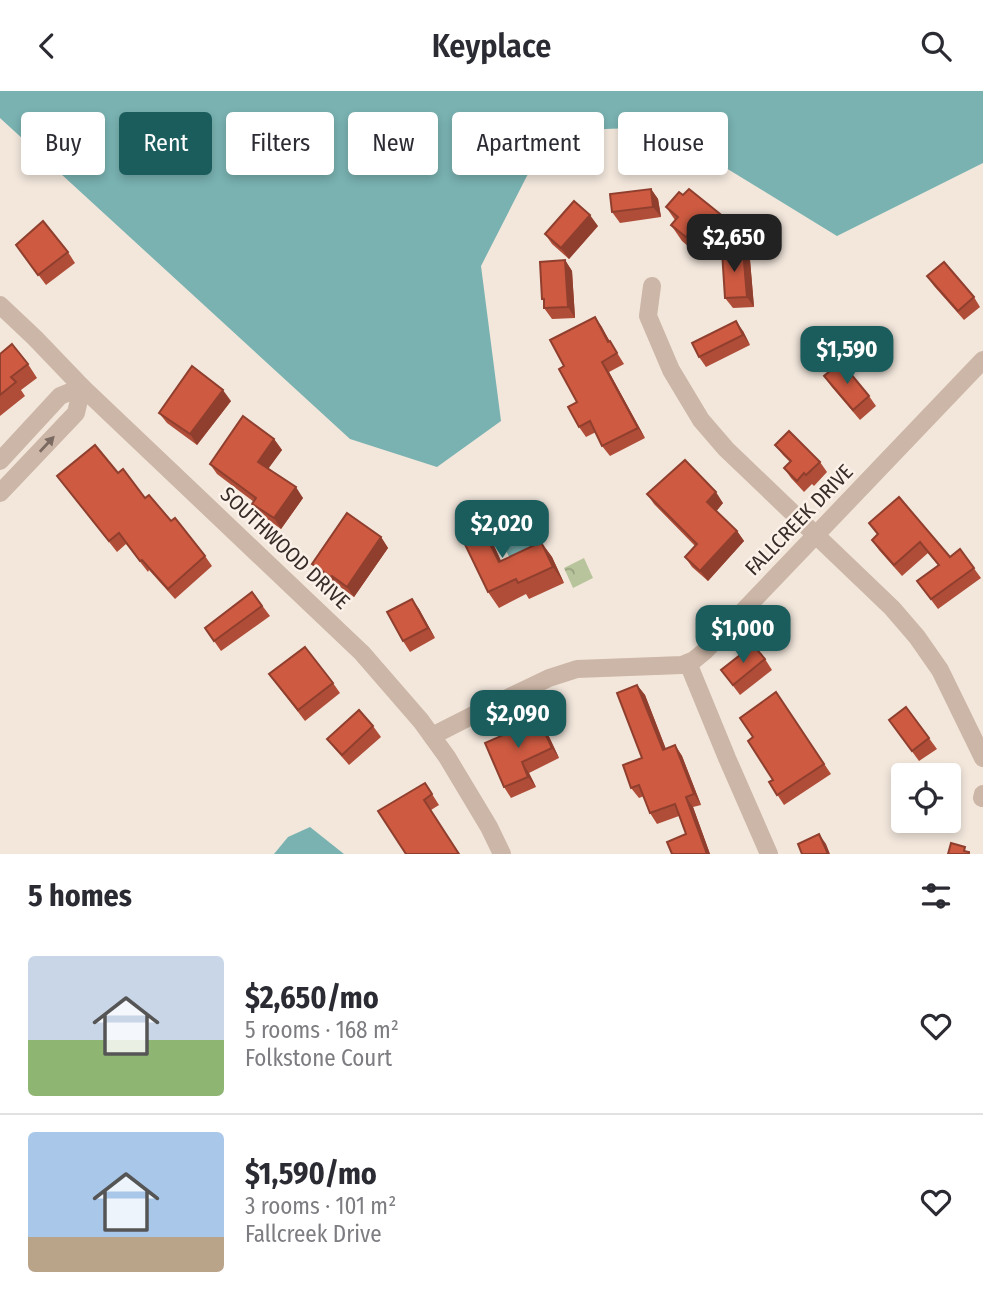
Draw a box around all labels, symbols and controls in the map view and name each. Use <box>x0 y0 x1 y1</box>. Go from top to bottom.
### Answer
icon: back <box>28 27 66 65</box>
text: Keyplace <box>432 27 551 65</box>
icon: search <box>917 27 955 65</box>
chip: Buy <box>21 112 105 175</box>
chip: Rent <box>119 112 212 175</box>
chip: Filters <box>226 112 334 175</box>
chip: New <box>348 112 438 175</box>
chip: Apartment <box>452 112 604 175</box>
chip: House <box>618 112 728 175</box>
pin: $2,650 <box>677 215 791 274</box>
text: $2,650 <box>703 223 765 251</box>
pin: $1,590 <box>790 327 904 386</box>
text: $1,590 <box>816 335 878 363</box>
one-way arrow <box>39 435 55 453</box>
street label: FALLCREEK DRIVE <box>739 459 859 581</box>
street label: SOUTHWOOD DRIVE <box>215 481 355 615</box>
pin: $2,020 <box>445 501 559 560</box>
text: $2,020 <box>471 509 533 537</box>
pin: $1,000 <box>686 605 800 665</box>
text: $1,000 <box>712 614 774 642</box>
pin: $2,090 <box>461 691 575 750</box>
text: $2,090 <box>486 699 550 727</box>
map controls <box>891 763 961 833</box>
button: locate <box>891 763 961 833</box>
icon: filters <box>917 877 955 915</box>
text: 5 homes <box>28 878 132 914</box>
text: $2,650/mo <box>245 980 379 1016</box>
icon: home <box>84 984 168 1068</box>
icon: heart <box>917 1007 955 1045</box>
text: 5 rooms · 168 m² <box>245 1016 399 1044</box>
text: Folkstone Court <box>245 1044 392 1072</box>
text: $1,590/mo <box>245 1156 377 1192</box>
icon: home <box>84 1160 168 1244</box>
icon: heart <box>917 1183 955 1221</box>
text: 3 rooms · 101 m² <box>245 1192 396 1220</box>
text: Fallcreek Drive <box>245 1220 382 1248</box>

